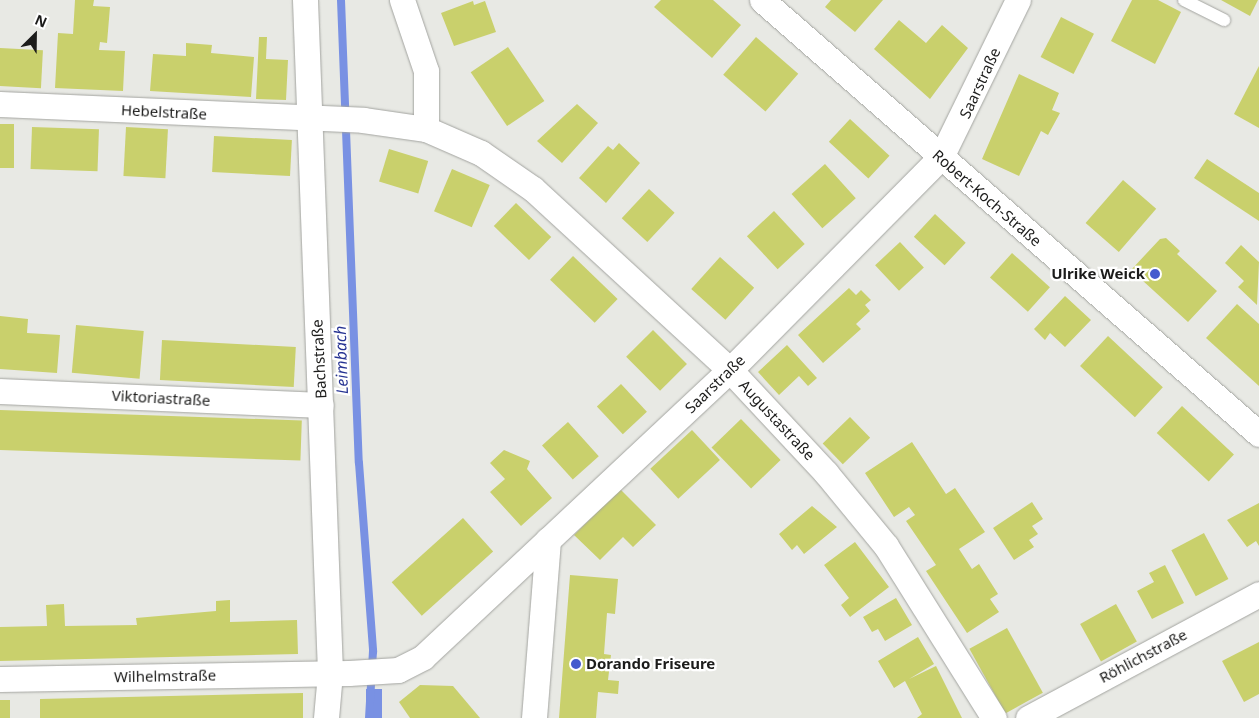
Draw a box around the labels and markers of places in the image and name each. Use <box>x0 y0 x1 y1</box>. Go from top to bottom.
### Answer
place label: Ulrike Weick <box>1051 265 1145 283</box>
marker: Ulrike Weick <box>1149 268 1161 280</box>
place label: Dorando Friseure <box>586 655 715 673</box>
marker: Dorando Friseure <box>570 658 582 670</box>

